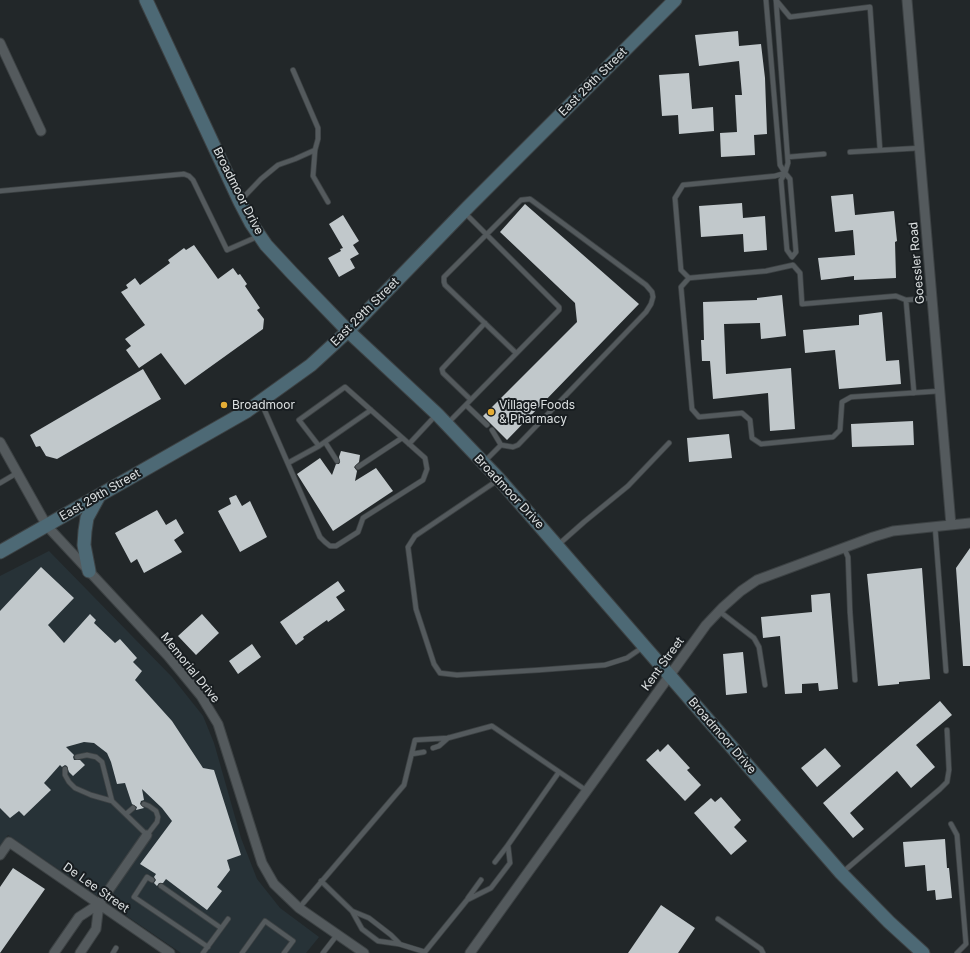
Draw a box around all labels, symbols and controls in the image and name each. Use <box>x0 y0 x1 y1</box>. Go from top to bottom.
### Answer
street label: East 29th Street <box>556 45 630 119</box>
street label: Broadmoor Drive <box>210 145 266 237</box>
street label: Goessler Road <box>906 221 928 305</box>
street label: East 29th Street <box>328 275 402 349</box>
place label: Broadmoor <box>232 398 295 412</box>
place label: Village Foods & Pharmacy <box>499 398 575 426</box>
marker: Broadmoor <box>219 400 229 410</box>
marker: Village Foods & Pharmacy <box>486 407 496 417</box>
street label: Broadmoor Drive <box>471 452 547 532</box>
street label: East 29th Street <box>57 466 143 524</box>
street label: Memorial Drive <box>157 630 223 706</box>
street label: Kent Street <box>639 634 687 694</box>
street label: Broadmoor Drive <box>685 695 759 777</box>
street label: De Lee Street <box>60 860 132 916</box>

